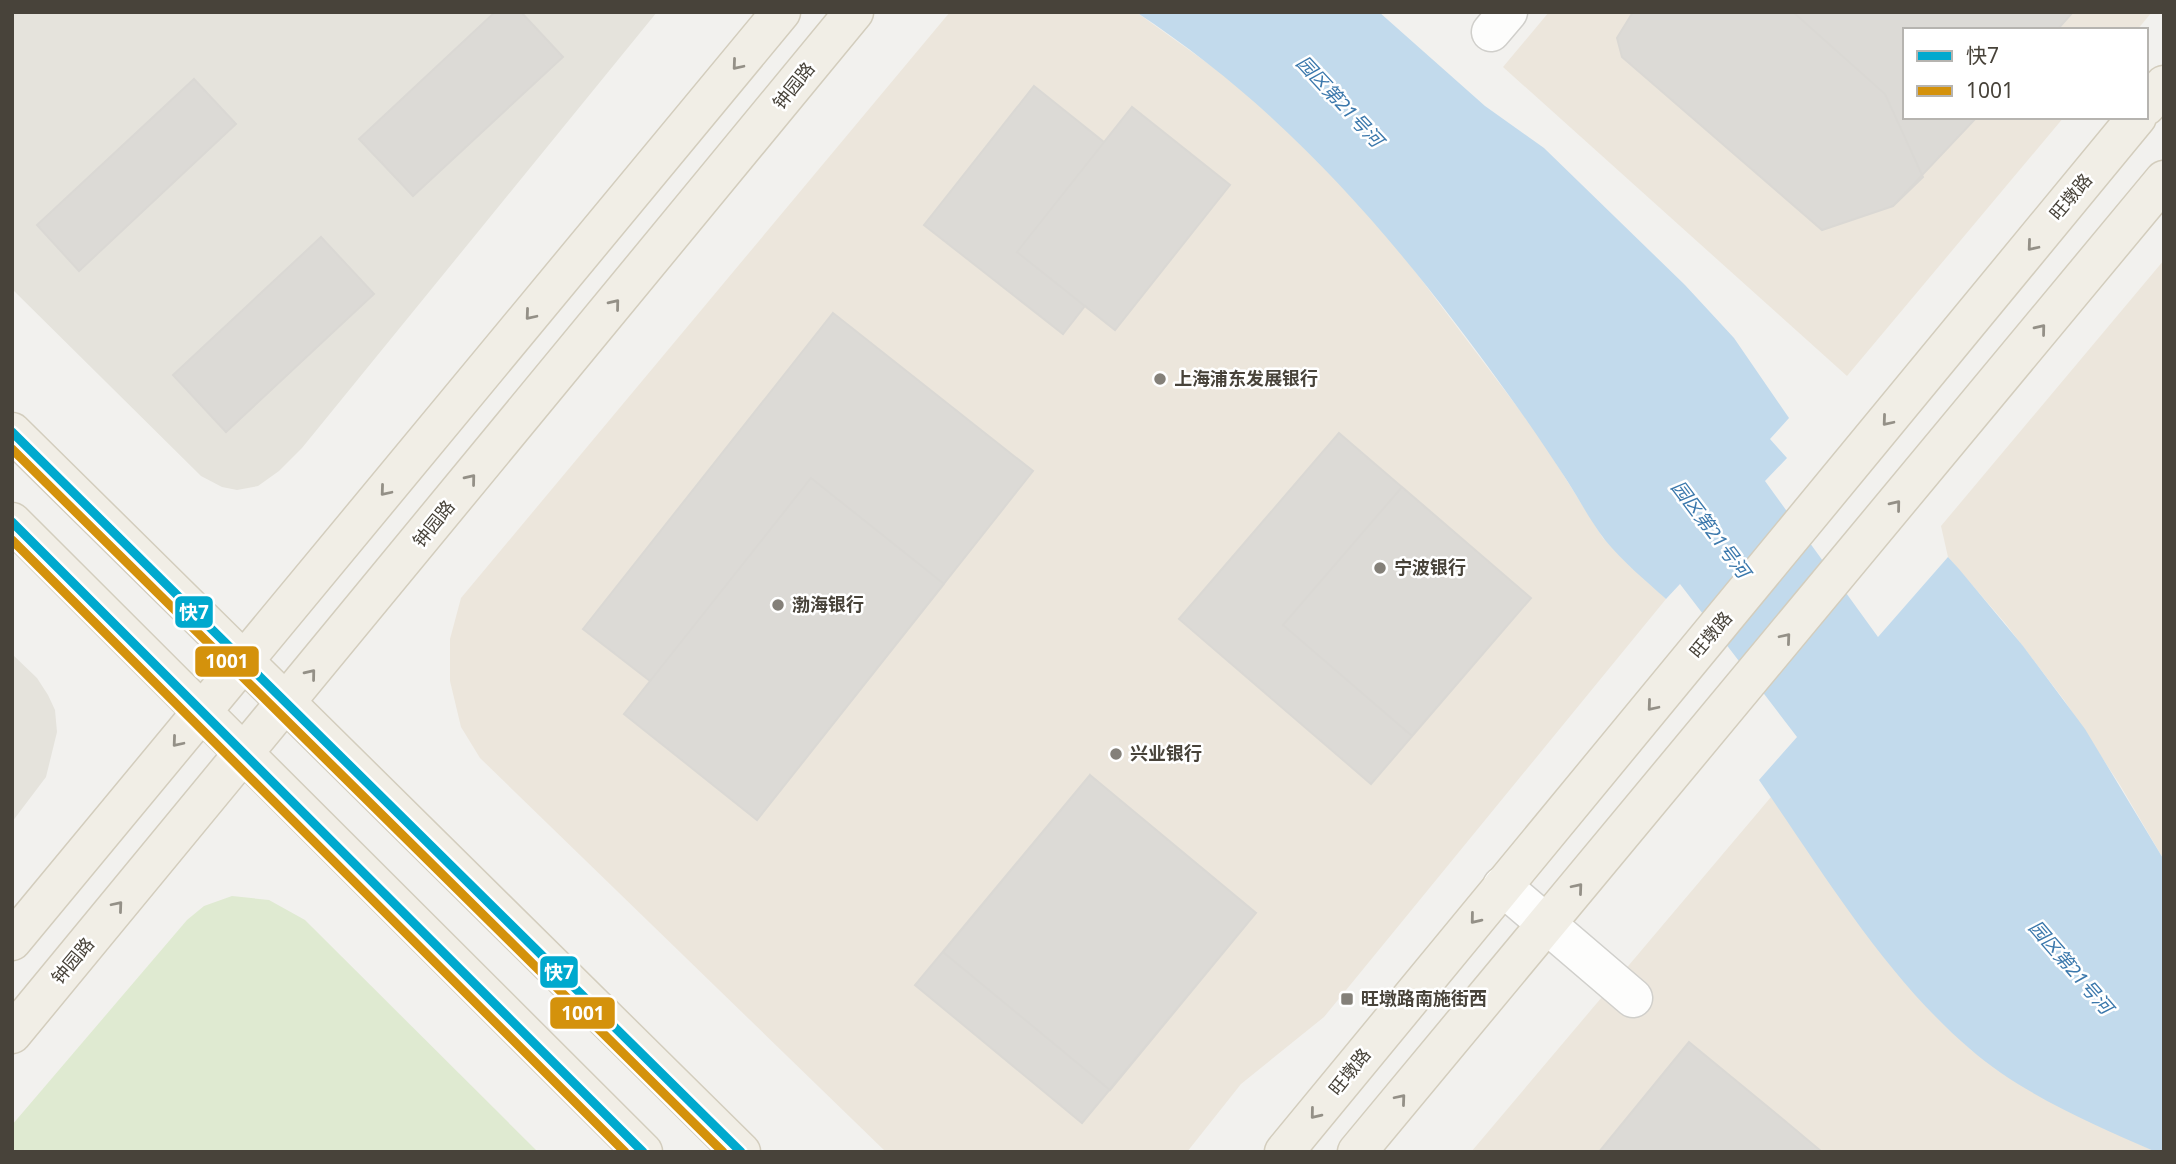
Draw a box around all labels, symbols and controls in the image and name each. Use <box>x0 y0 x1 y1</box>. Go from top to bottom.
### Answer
legend <box>1903 28 2148 119</box>
text: 快7 <box>1966 41 1999 69</box>
water label: 园区第21号河 <box>1291 50 1392 155</box>
one-way arrow <box>733 57 746 69</box>
street label: 钟园路 <box>767 57 820 114</box>
text: 1001 <box>1966 76 2014 104</box>
street label: 旺墩路 <box>2044 168 2097 225</box>
one-way arrow <box>2027 238 2040 250</box>
one-way arrow <box>607 299 619 312</box>
one-way arrow <box>526 307 538 320</box>
one-way arrow <box>2033 325 2045 338</box>
place label: 上海浦东发展银行 <box>1174 366 1318 390</box>
marker: 上海浦东发展银行 <box>1152 371 1168 387</box>
one-way arrow <box>1883 413 1895 426</box>
one-way arrow <box>462 475 475 487</box>
water label: 园区第21号河 <box>1666 475 1759 586</box>
one-way arrow <box>380 483 393 495</box>
street label: 钟园路 <box>407 495 460 552</box>
one-way arrow <box>1888 500 1900 513</box>
place label: 宁波银行 <box>1394 555 1466 579</box>
marker: 宁波银行 <box>1372 560 1388 576</box>
place label: 渤海银行 <box>792 592 864 616</box>
line badge: 快7 <box>174 595 214 629</box>
marker: 渤海银行 <box>770 597 786 613</box>
text: 快7 <box>179 599 209 625</box>
street label: 旺墩路 <box>1684 606 1737 663</box>
one-way arrow <box>1778 633 1790 646</box>
line badge: 1001 <box>194 645 260 678</box>
text: 1001 <box>205 648 249 674</box>
one-way arrow <box>303 670 315 683</box>
one-way arrow <box>1647 698 1660 710</box>
one-way arrow <box>173 733 185 746</box>
place label: 兴业银行 <box>1130 741 1202 765</box>
marker: 兴业银行 <box>1108 746 1124 762</box>
one-way arrow <box>1570 883 1583 895</box>
one-way arrow <box>110 901 122 914</box>
one-way arrow <box>1471 910 1483 923</box>
water label: 园区第21号河 <box>2023 915 2121 1022</box>
street label: 钟园路 <box>46 932 99 989</box>
line badge: 快7 <box>539 955 579 989</box>
text: 快7 <box>544 959 574 985</box>
place label: 旺墩路南施街西 <box>1361 986 1487 1010</box>
marker: 旺墩路南施街西 <box>1339 991 1355 1007</box>
line badge: 1001 <box>549 996 616 1030</box>
text: 1001 <box>561 1000 605 1026</box>
street label: 旺墩路 <box>1323 1043 1376 1100</box>
one-way arrow <box>1393 1095 1405 1108</box>
one-way arrow <box>1311 1106 1324 1118</box>

